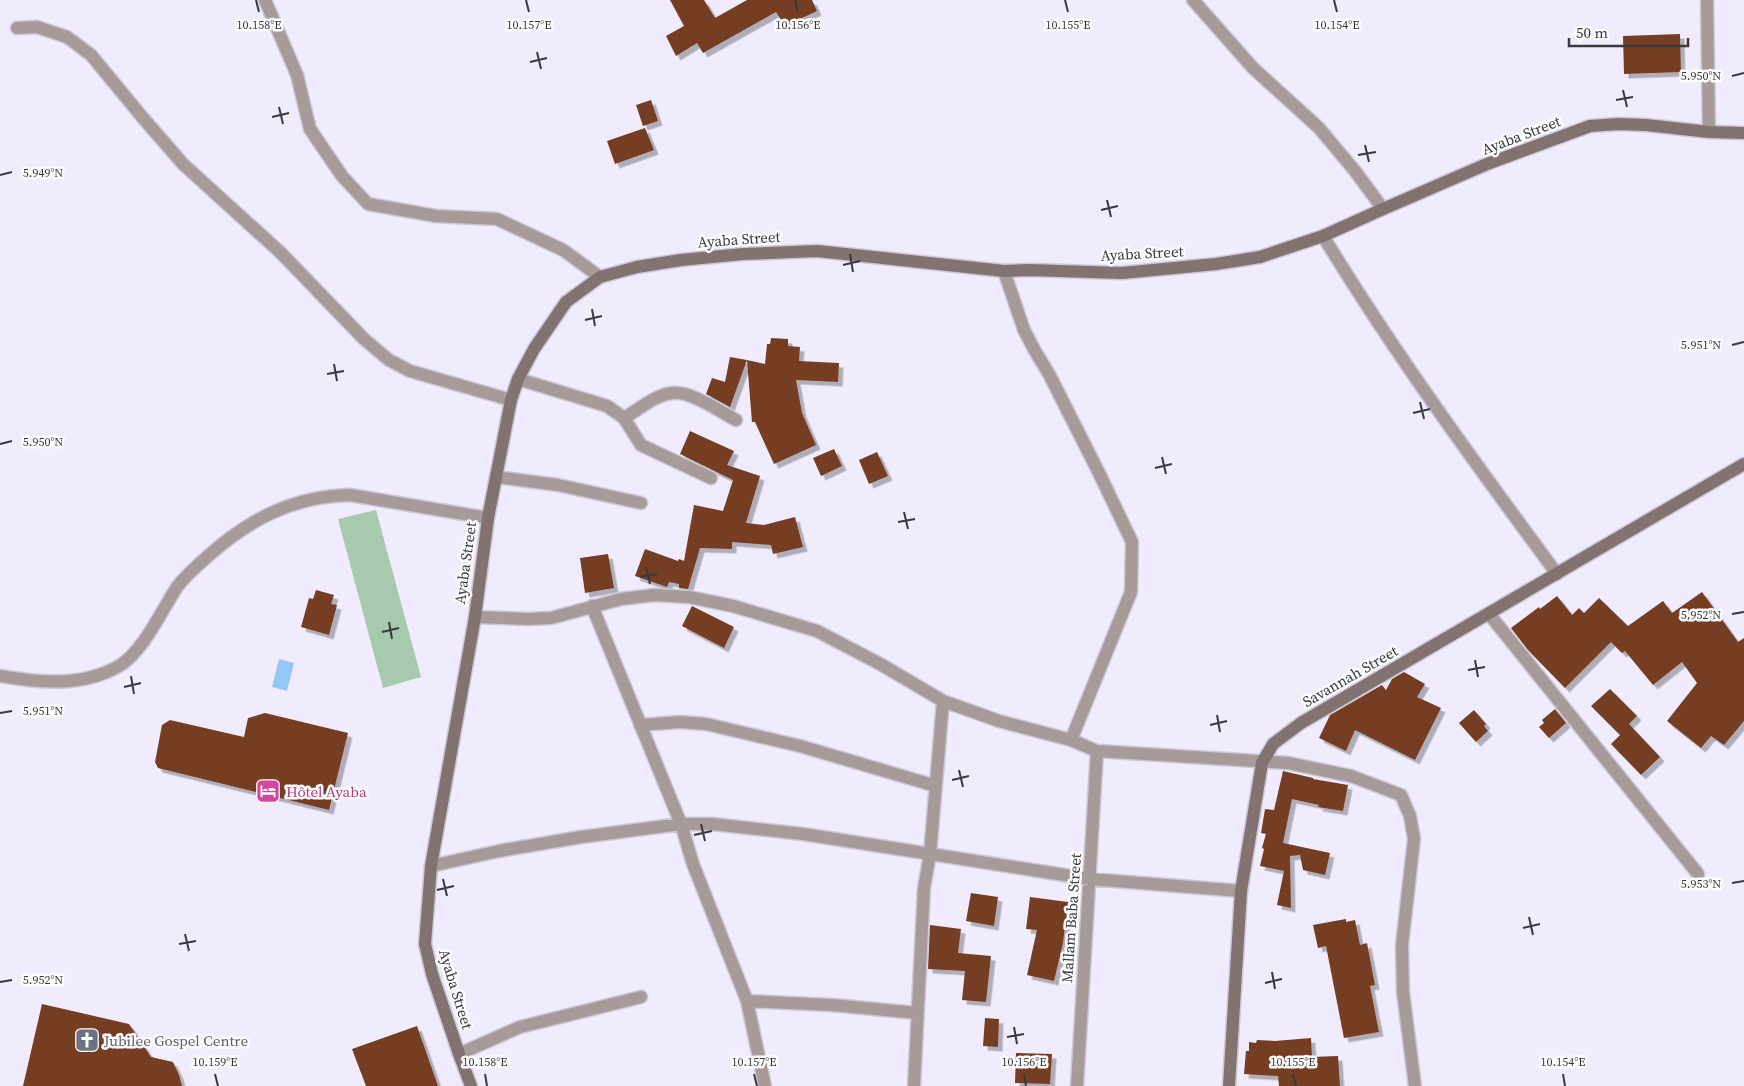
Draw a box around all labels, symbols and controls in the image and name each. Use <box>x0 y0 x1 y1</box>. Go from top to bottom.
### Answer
scale bar <box>1569 15 1688 47</box>
text: 10.158°E <box>237 17 281 33</box>
text: 10.157°E <box>507 17 551 33</box>
text: 10.156°E <box>776 17 820 33</box>
text: 10.155°E <box>1046 17 1090 33</box>
text: 10.154°E <box>1315 17 1359 33</box>
text: 50 m <box>1576 22 1608 43</box>
text: 5.950°N <box>1681 68 1721 84</box>
street label: Ayaba Street <box>1479 110 1564 160</box>
text: 5.949°N <box>23 165 63 181</box>
street label: Ayaba Street <box>697 226 781 252</box>
street label: Ayaba Street <box>1100 240 1184 266</box>
text: 5.951°N <box>1681 337 1721 353</box>
text: 5.950°N <box>23 434 63 450</box>
street label: Ayaba Street <box>449 520 481 605</box>
text: 5.952°N <box>1681 607 1721 623</box>
street label: Savannah Street <box>1298 640 1402 712</box>
text: 5.951°N <box>23 703 63 719</box>
hotel icon: Hôtel Ayaba <box>255 778 281 804</box>
place label: Hôtel Ayaba <box>286 781 367 802</box>
street label: Mallam Baba Street <box>1056 852 1086 984</box>
text: 5.953°N <box>1681 876 1721 892</box>
street label: Ayaba Street <box>434 946 478 1032</box>
text: 5.952°N <box>23 972 63 988</box>
church icon: Jubilee Gospel Centre <box>74 1027 100 1053</box>
place label: Jubilee Gospel Centre <box>103 1030 249 1051</box>
text: 10.159°E <box>193 1054 237 1070</box>
text: 10.158°E <box>463 1054 507 1070</box>
text: 10.157°E <box>732 1054 776 1070</box>
text: 10.156°E <box>1002 1054 1046 1070</box>
text: 10.155°E <box>1271 1054 1315 1070</box>
text: 10.154°E <box>1541 1054 1585 1070</box>

